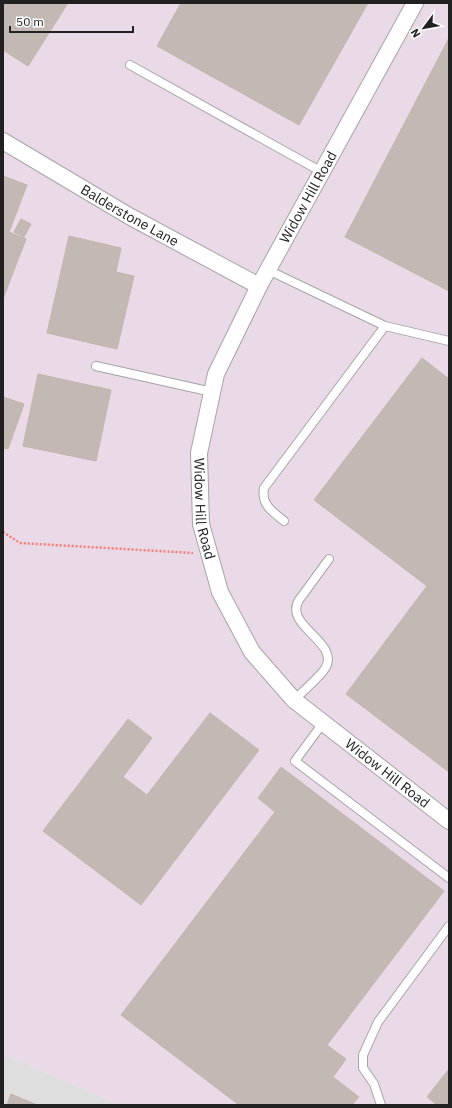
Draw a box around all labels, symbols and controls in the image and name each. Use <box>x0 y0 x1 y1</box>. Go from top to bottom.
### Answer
scale bar <box>10 8 133 34</box>
north arrow <box>404 8 444 48</box>
text: 50 m <box>16 14 44 29</box>
text: N <box>407 26 424 40</box>
street label: Widow Hill Road <box>275 148 341 246</box>
street label: Balderstone Lane <box>77 180 182 250</box>
street label: Widow Hill Road <box>190 458 219 561</box>
street label: Widow Hill Road <box>342 734 433 812</box>

